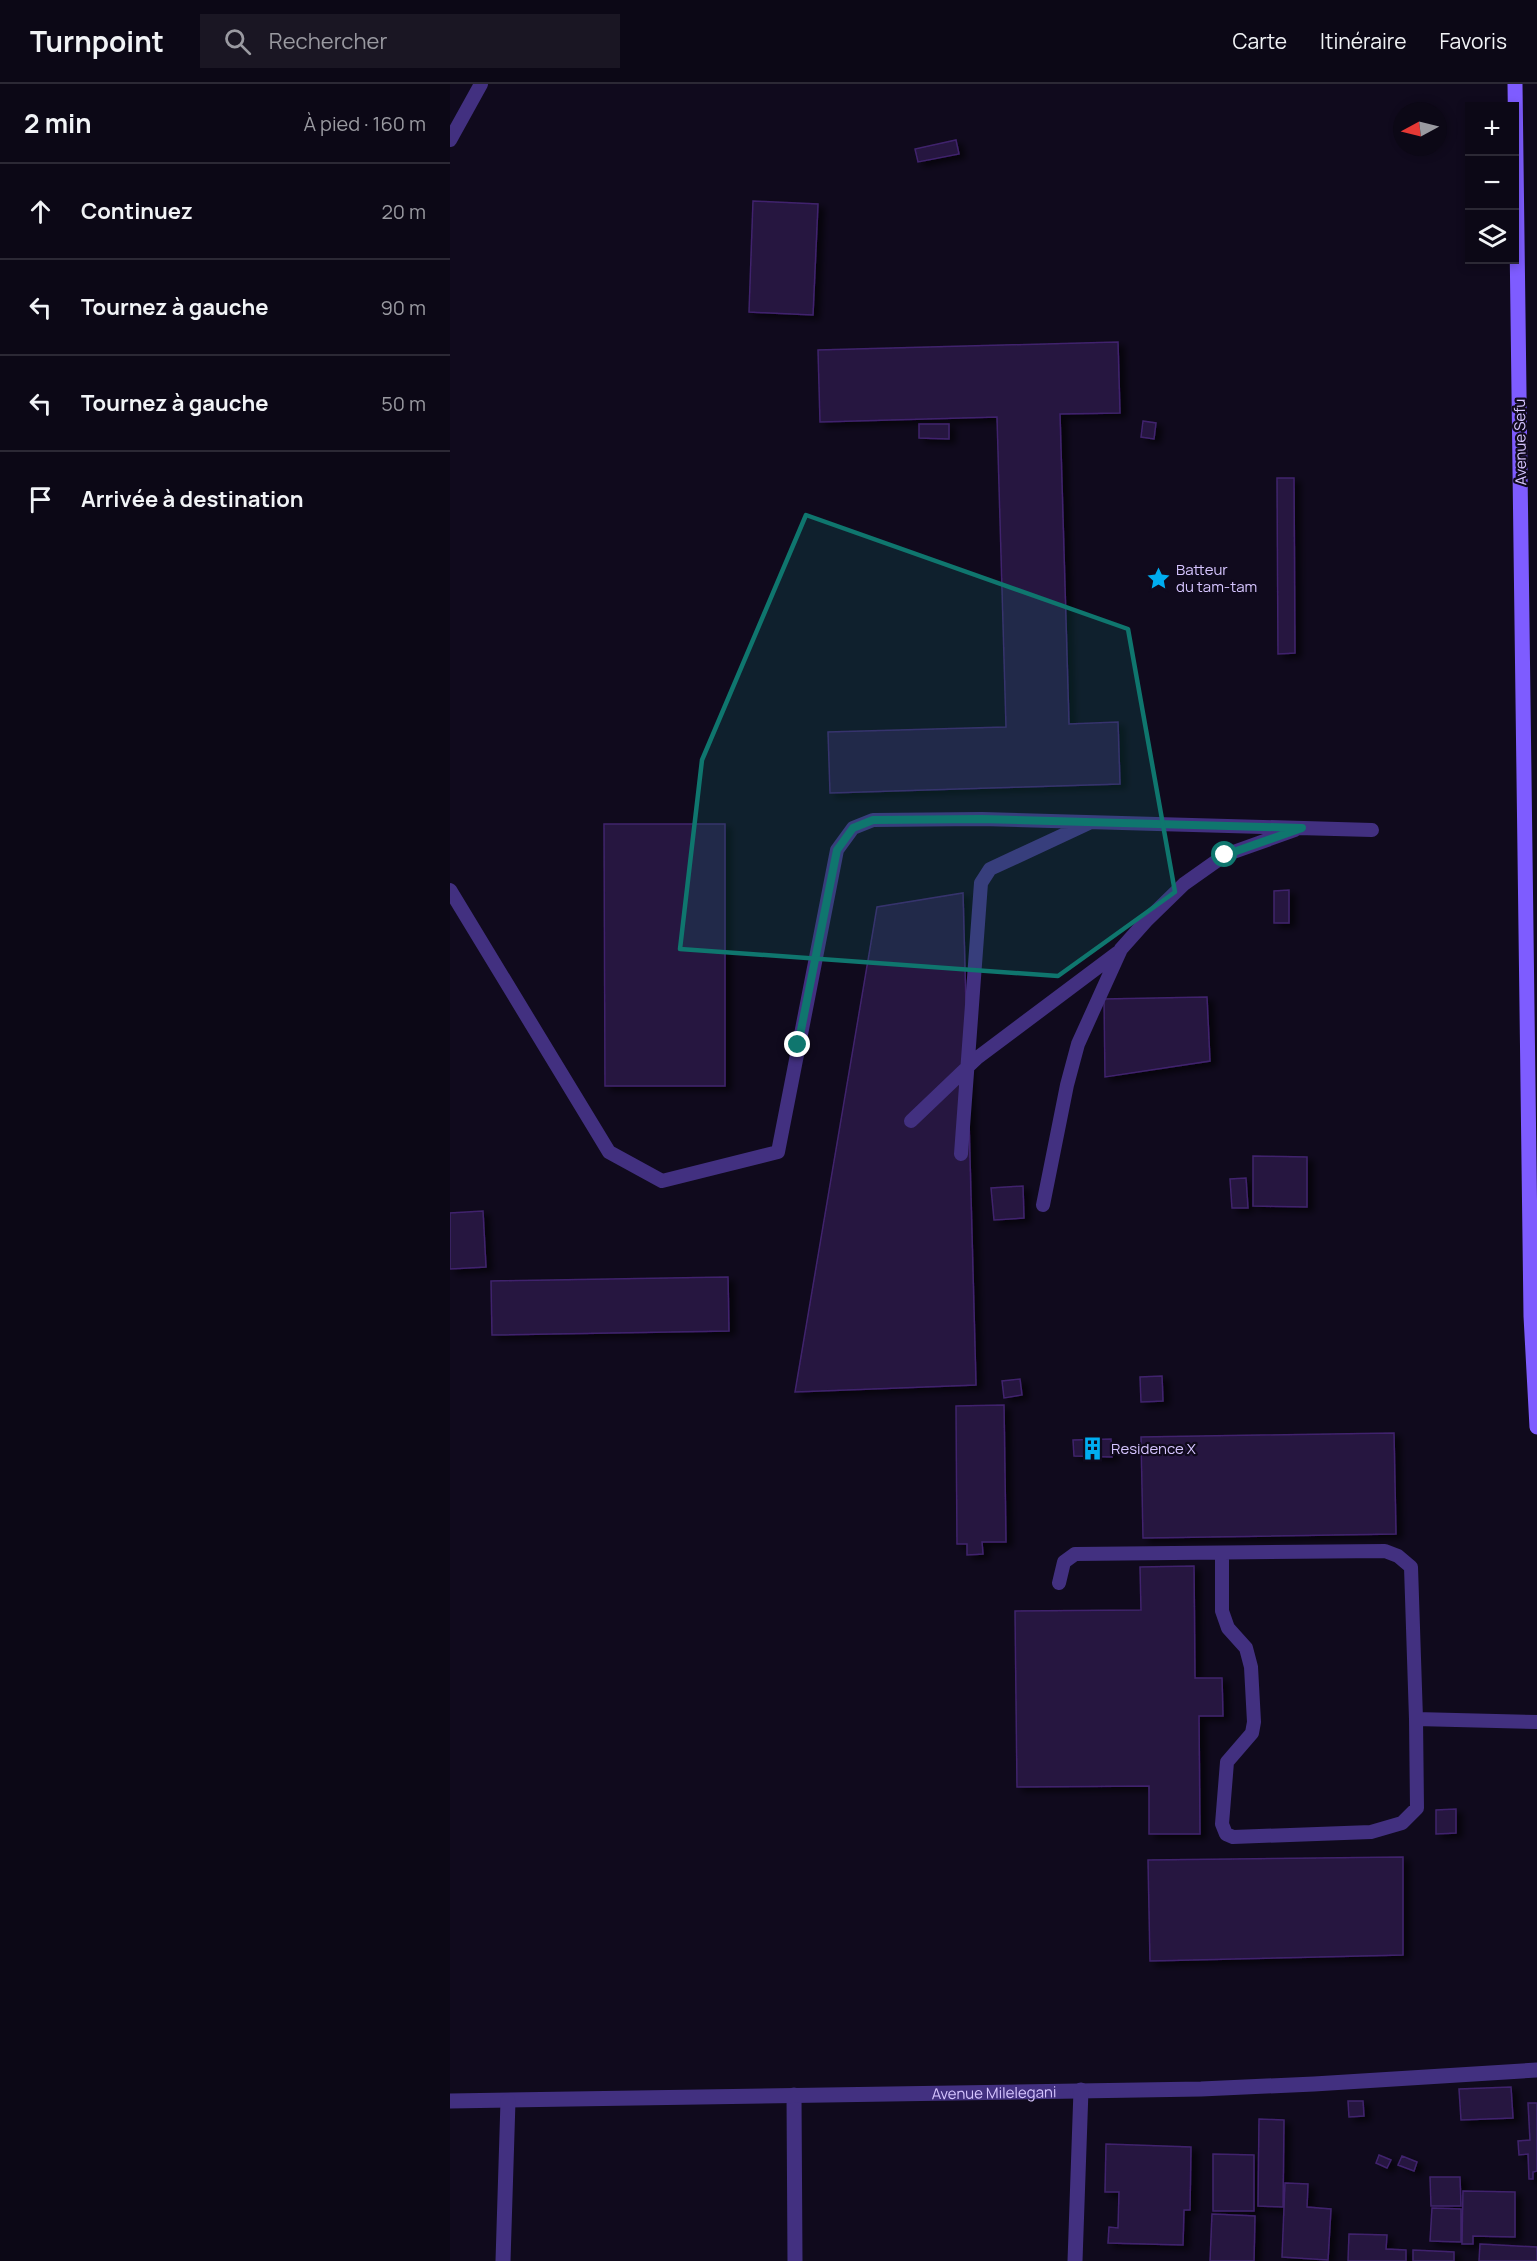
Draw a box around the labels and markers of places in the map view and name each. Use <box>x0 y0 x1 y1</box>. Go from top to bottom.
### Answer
place label: Batteur du tam-tam <box>1176 559 1257 597</box>
place icon: Batteur du tam-tam <box>1145 565 1171 591</box>
building icon: Residence X <box>1080 1435 1106 1461</box>
place label: Residence X <box>1111 1438 1196 1459</box>

